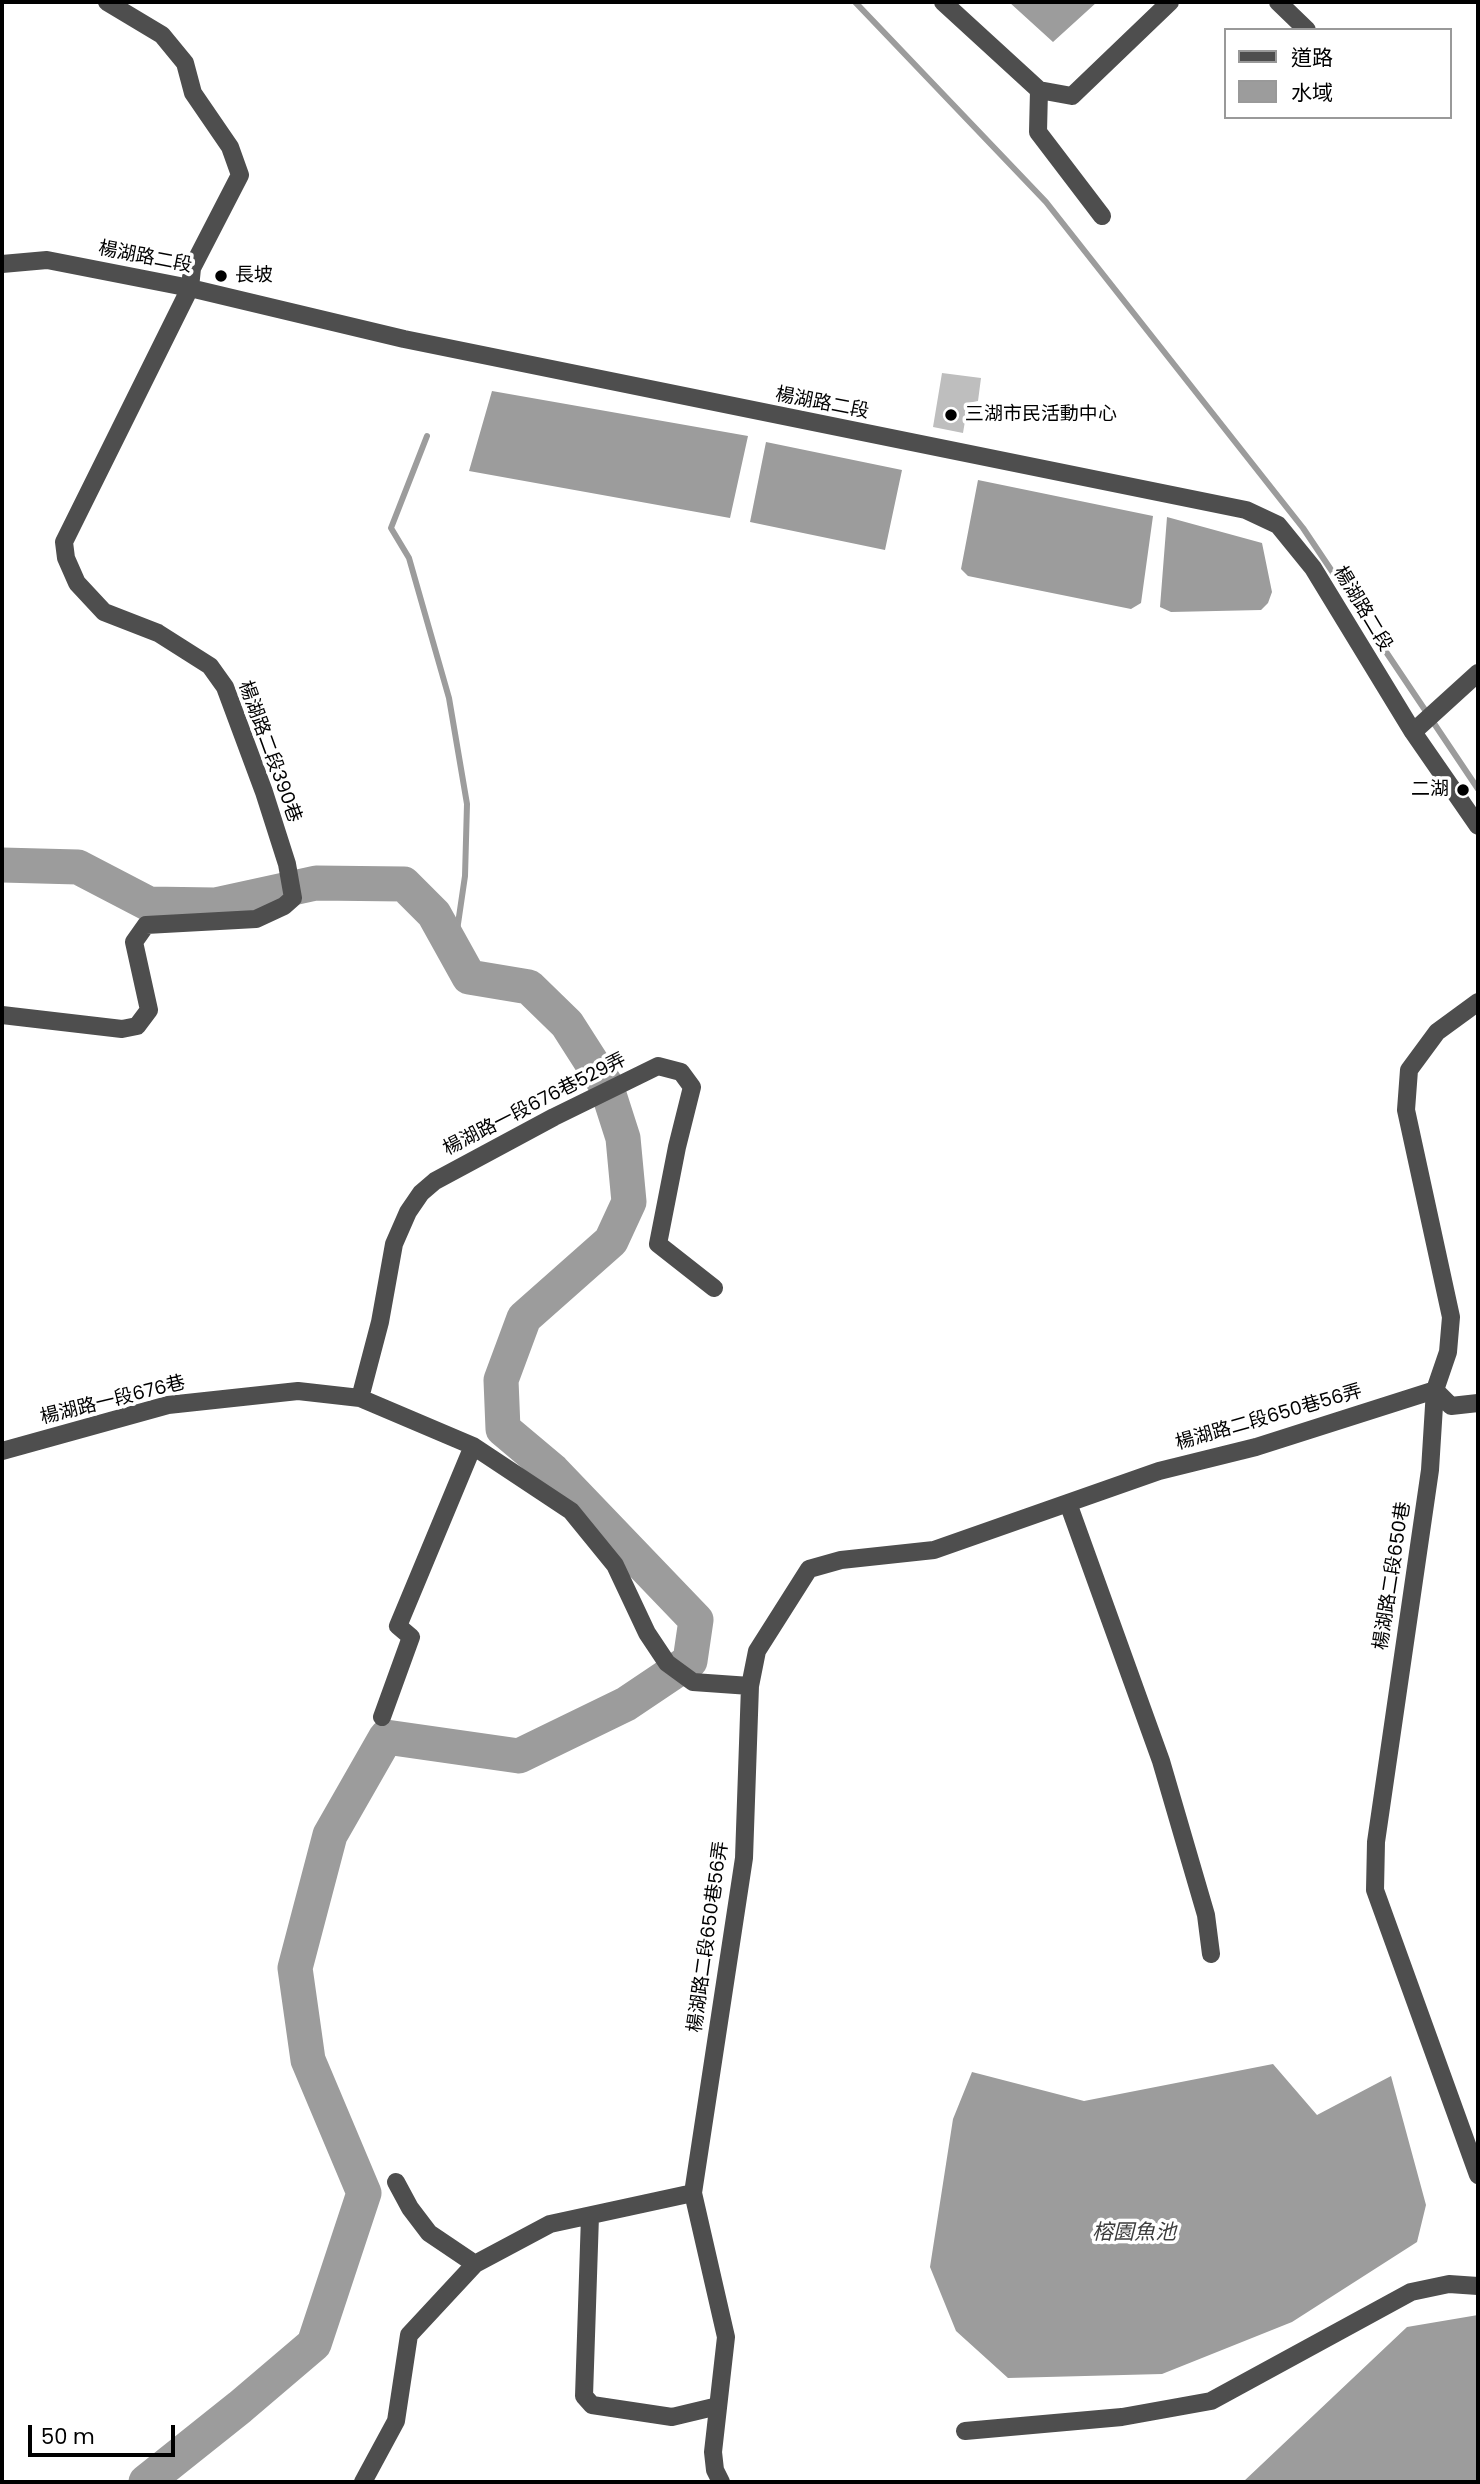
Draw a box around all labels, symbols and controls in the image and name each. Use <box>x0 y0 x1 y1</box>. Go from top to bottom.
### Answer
legend <box>1224 28 1452 119</box>
text: 道路 <box>1291 43 1333 72</box>
text: 水域 <box>1291 78 1333 107</box>
street label: 楊湖路二段 <box>96 238 194 278</box>
place label: 長坡 <box>235 265 273 287</box>
marker: 長坡 <box>213 268 229 284</box>
street label: 楊湖路二段 <box>773 384 871 424</box>
place label: 三湖市民活動中心 <box>965 404 1117 426</box>
marker: 三湖市民活動中心 <box>943 407 959 423</box>
street label: 楊湖路二段 <box>1328 562 1396 656</box>
street label: 楊湖路二段390巷 <box>233 678 305 826</box>
place label: 二湖 <box>1411 779 1449 801</box>
marker: 二湖 <box>1455 782 1471 798</box>
street label: 楊湖路一段676巷529弄 <box>440 1049 630 1161</box>
street label: 楊湖路一段676巷 <box>38 1372 188 1430</box>
street label: 楊湖路二段650巷56弄 <box>1173 1380 1365 1456</box>
street label: 楊湖路二段650巷 <box>1370 1500 1416 1652</box>
street label: 楊湖路二段650巷56弄 <box>684 1840 734 2034</box>
water label: 榕園魚池 <box>1092 2221 1176 2247</box>
scale bar <box>32 2410 178 2454</box>
text: 50 m <box>41 2422 95 2451</box>

